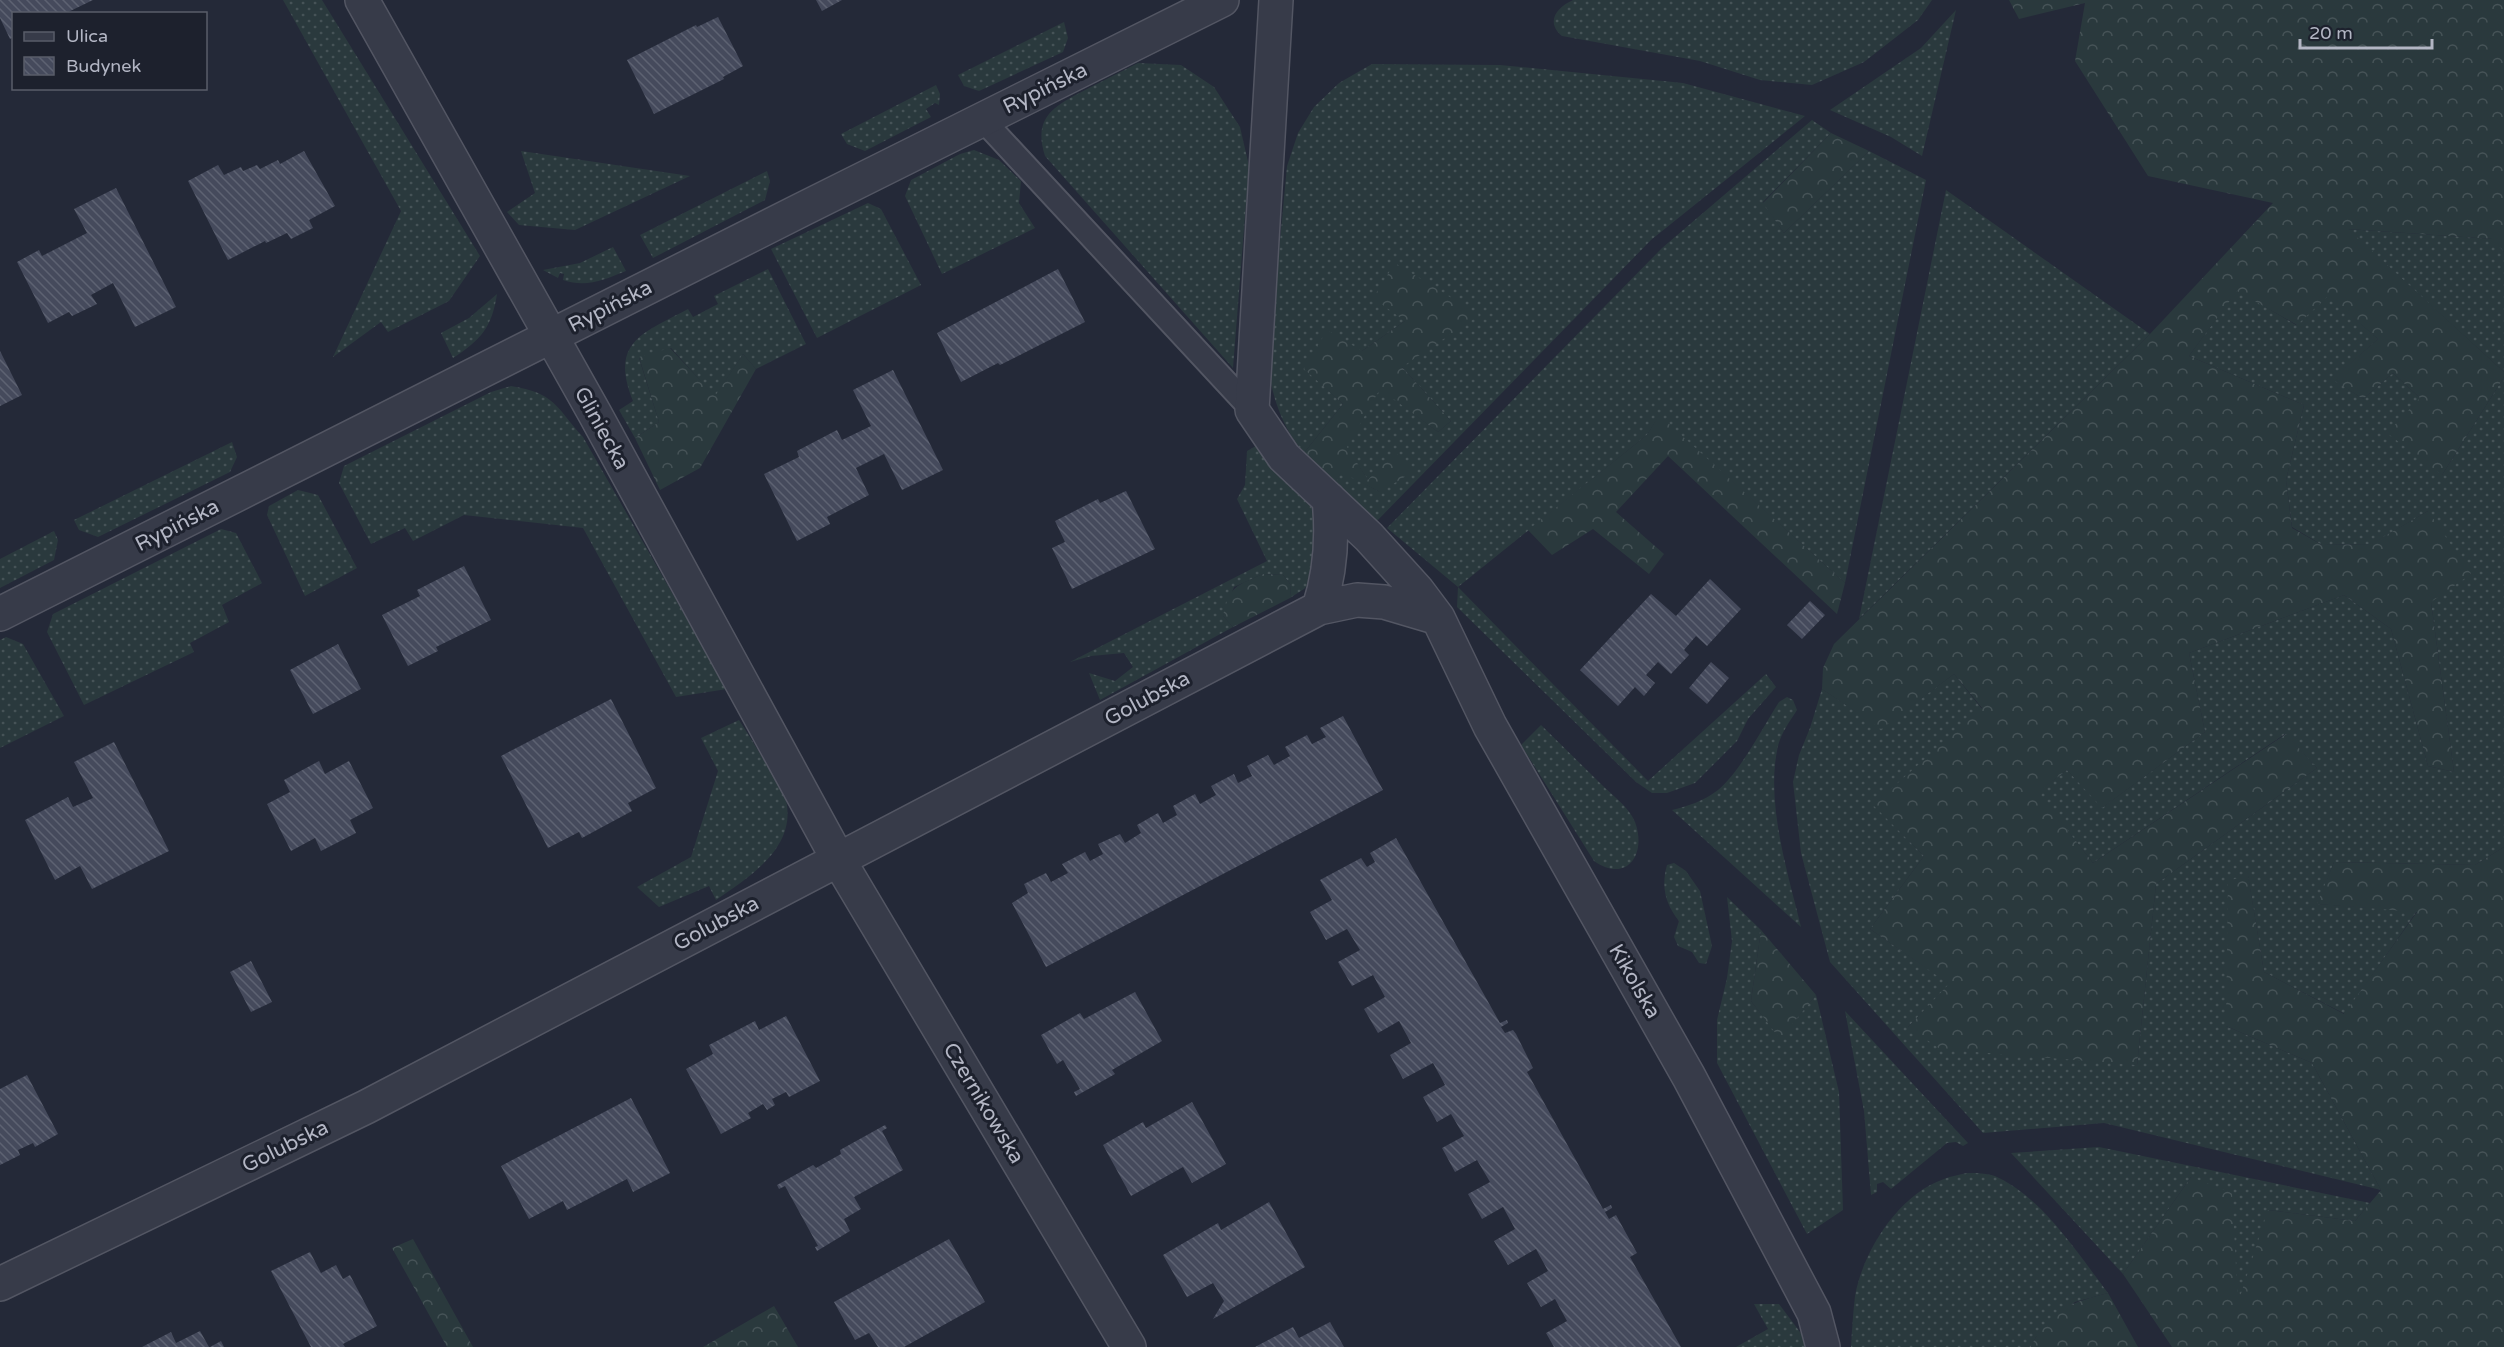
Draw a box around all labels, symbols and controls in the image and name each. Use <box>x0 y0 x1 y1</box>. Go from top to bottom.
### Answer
legend <box>12 12 207 90</box>
scale bar <box>2300 12 2432 50</box>
text: 20 m <box>2309 22 2353 44</box>
text: Ulica <box>66 25 108 47</box>
text: Budynek <box>66 55 141 77</box>
street label: Rypińska <box>999 57 1091 120</box>
street label: Rypińska <box>564 275 656 338</box>
street label: Gliniecka <box>569 383 634 474</box>
street label: Rypińska <box>131 494 223 557</box>
street label: Golubska <box>1100 666 1194 731</box>
street label: Golubska <box>669 891 763 956</box>
street label: Kikolska <box>1603 940 1666 1023</box>
street label: Czernikowska <box>938 1038 1029 1168</box>
street label: Golubska <box>238 1115 333 1178</box>

